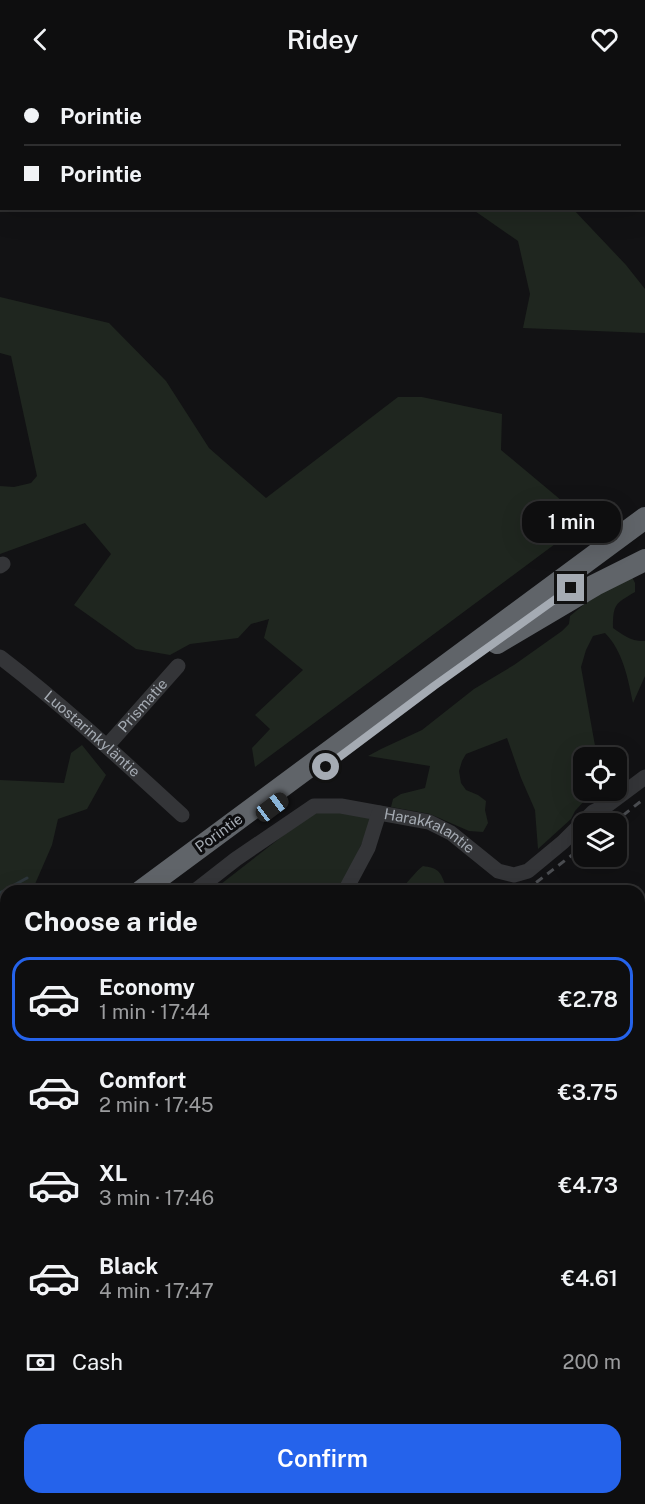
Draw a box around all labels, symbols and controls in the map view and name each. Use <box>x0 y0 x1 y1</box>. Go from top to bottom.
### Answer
icon: back <box>24 23 57 56</box>
text: Ridey <box>287 23 358 55</box>
icon: heart <box>588 23 621 56</box>
text: Porintie <box>60 103 142 129</box>
text: Porintie <box>60 161 142 187</box>
callout: 1 min <box>522 501 620 543</box>
text: 1 min <box>548 510 595 534</box>
route end <box>557 574 584 601</box>
street label: Prismatie <box>114 675 171 736</box>
street label: Luostarinkyläntie <box>41 687 144 780</box>
map controls <box>573 747 627 867</box>
button: locate <box>573 747 627 801</box>
route start <box>312 753 339 780</box>
car <box>252 789 292 825</box>
street label: Harakkalantie <box>383 805 478 857</box>
street label: Porintie <box>192 810 246 855</box>
button: layers <box>573 813 627 867</box>
text: Choose a ride <box>24 905 198 937</box>
icon: car <box>27 972 81 1026</box>
text: Economy <box>99 974 195 1000</box>
text: €2.78 <box>559 986 618 1012</box>
text: 1 min · 17:44 <box>99 1000 210 1024</box>
icon: car <box>27 1065 81 1119</box>
text: Comfort <box>99 1067 186 1093</box>
text: €3.75 <box>558 1079 618 1105</box>
text: 2 min · 17:45 <box>99 1093 214 1117</box>
icon: car <box>27 1158 81 1212</box>
text: XL <box>99 1160 127 1186</box>
text: €4.73 <box>559 1172 618 1198</box>
text: 3 min · 17:46 <box>99 1186 214 1210</box>
icon: car <box>27 1251 81 1305</box>
text: Black <box>99 1253 158 1279</box>
text: €4.61 <box>561 1265 618 1291</box>
text: 4 min · 17:47 <box>99 1279 214 1303</box>
icon: cash <box>24 1346 57 1379</box>
text: Cash <box>72 1349 123 1375</box>
text: 200 m <box>563 1350 621 1374</box>
button: Confirm <box>24 1424 621 1493</box>

